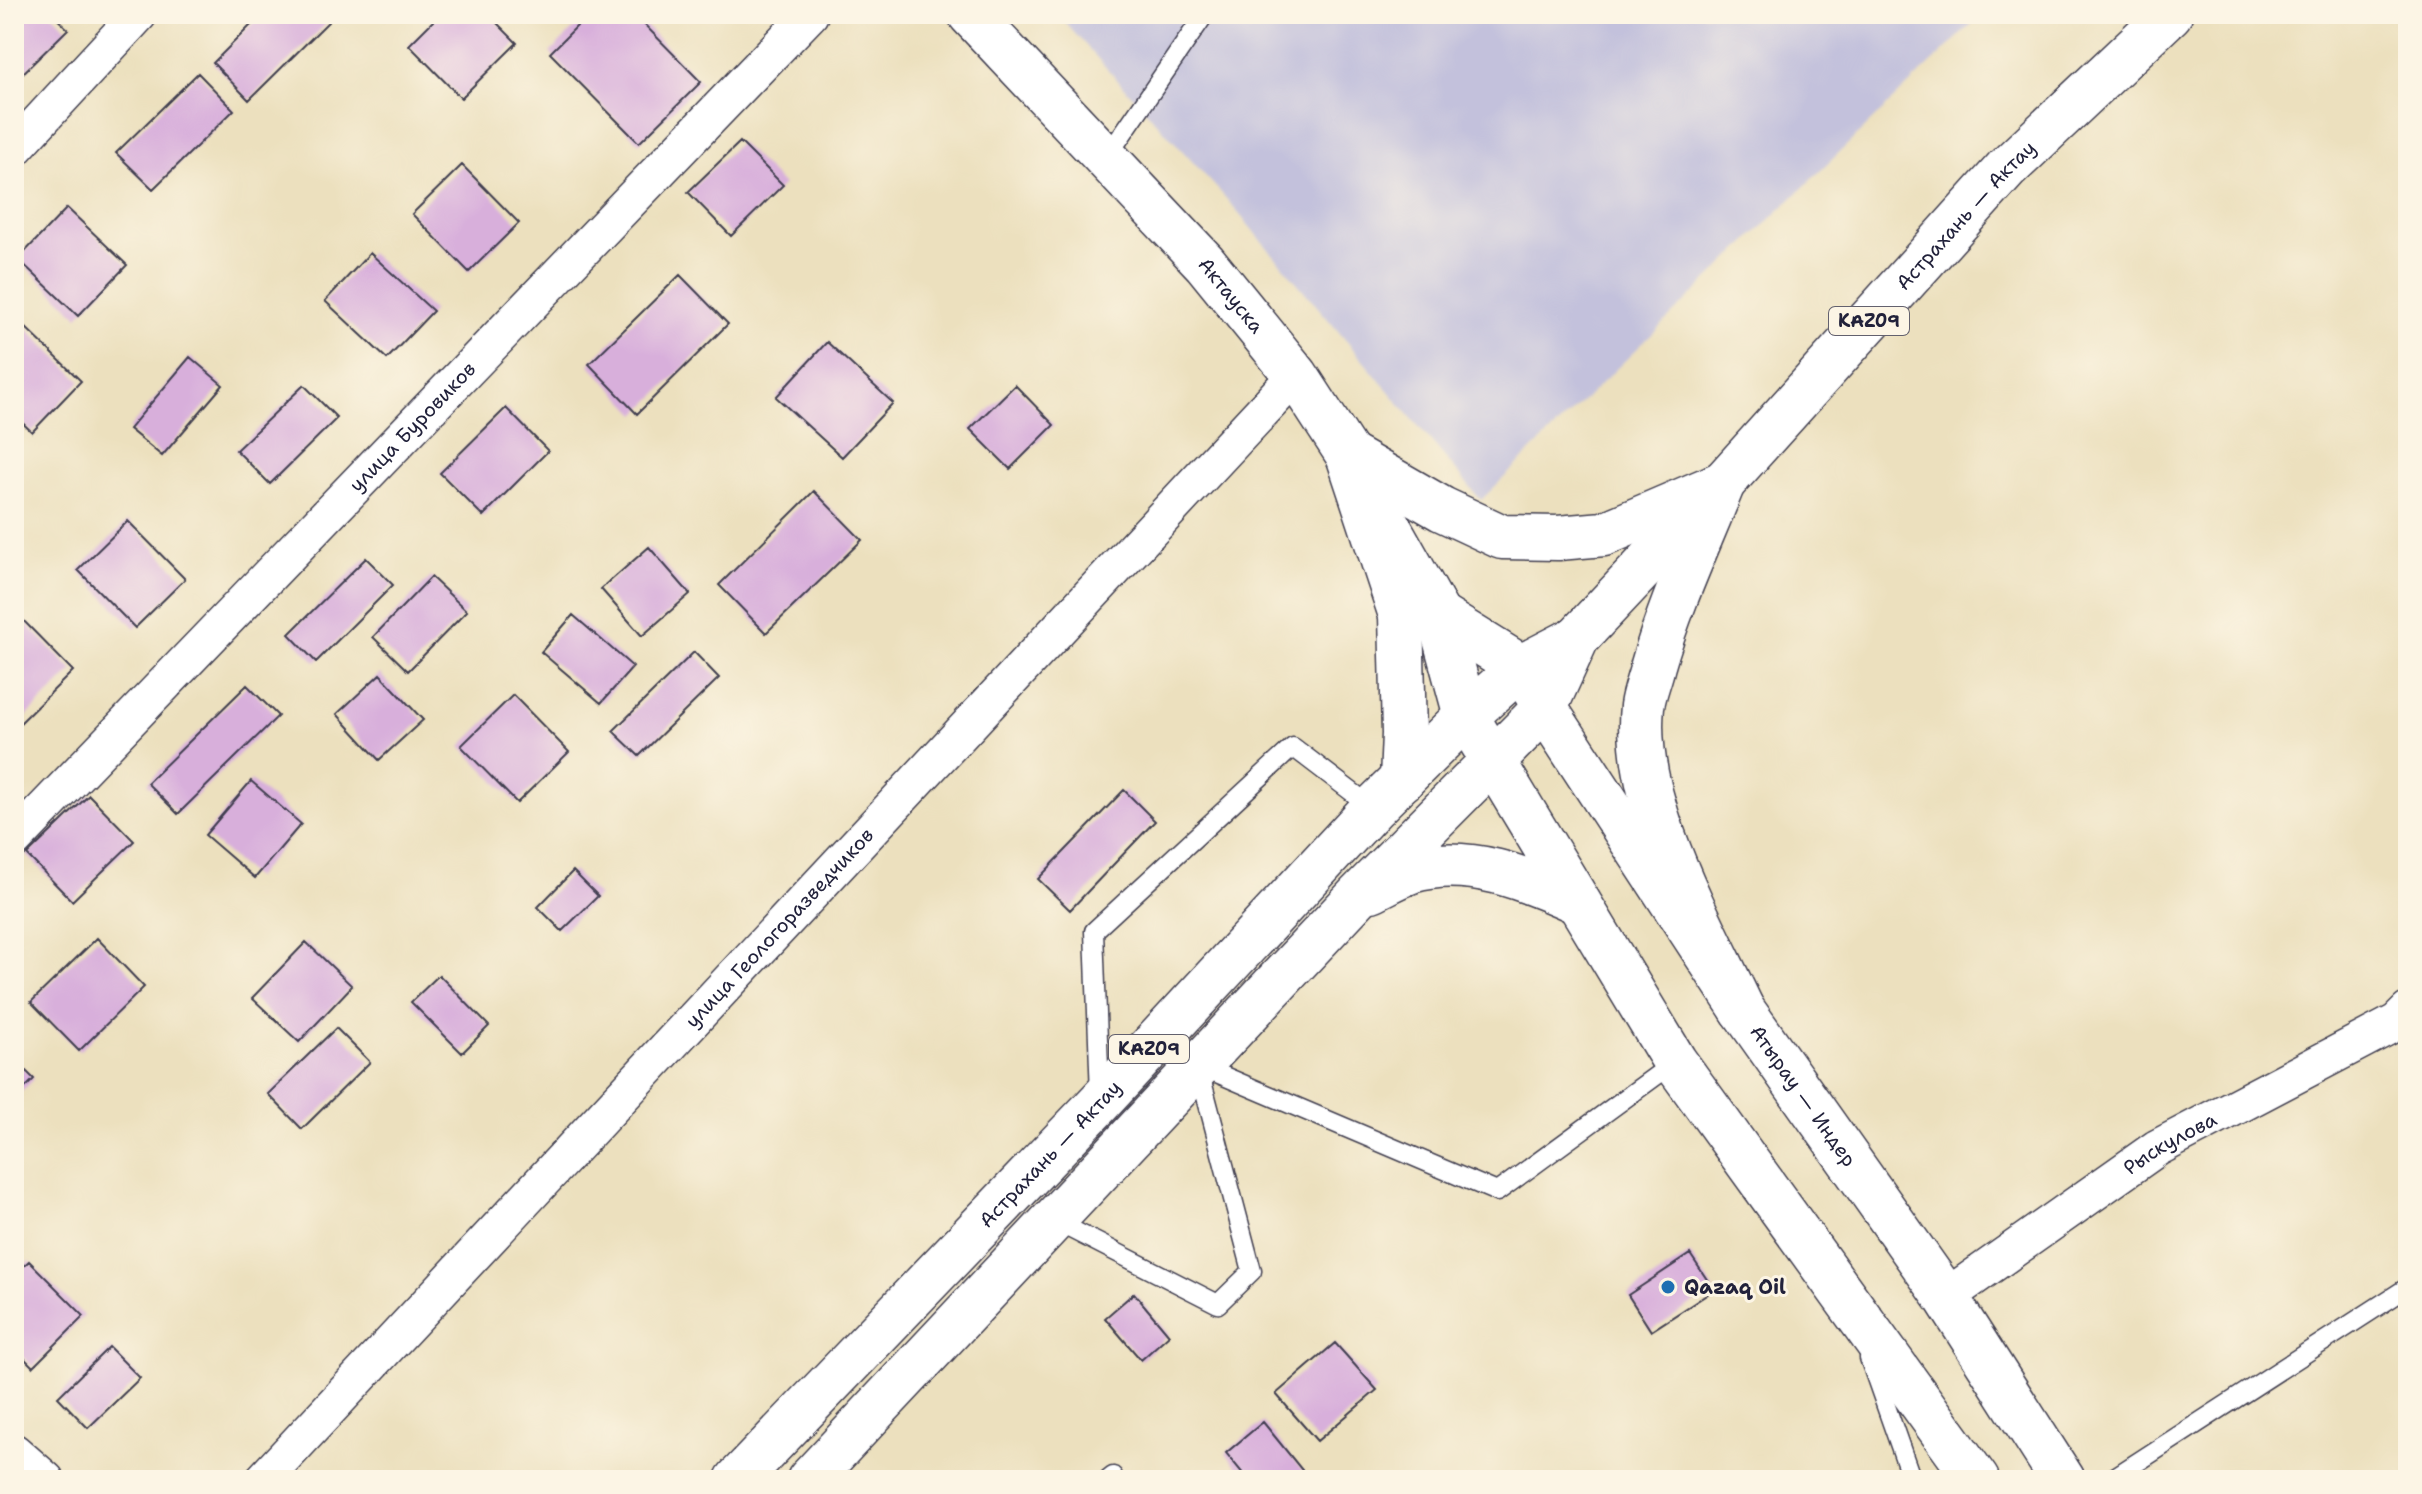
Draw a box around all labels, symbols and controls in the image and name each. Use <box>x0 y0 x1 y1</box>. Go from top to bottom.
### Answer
street label: Астрахань — Актау <box>1890 135 2041 296</box>
street label: Актауска <box>1193 252 1270 339</box>
road number: KAZ09 <box>1829 307 1909 335</box>
street label: улица Буровиков <box>343 356 481 497</box>
street label: улица Геологоразведчиков <box>679 822 879 1033</box>
street label: Атырау — Индер <box>1744 1020 1863 1172</box>
road number: KAZ09 <box>1109 1035 1189 1063</box>
street label: Астрахань — Актау <box>973 1075 1127 1233</box>
street label: Рыскулова <box>2118 1106 2222 1181</box>
place label: Qazaq Oil <box>1684 1274 1786 1300</box>
marker: Qazaq Oil <box>1659 1278 1677 1296</box>

